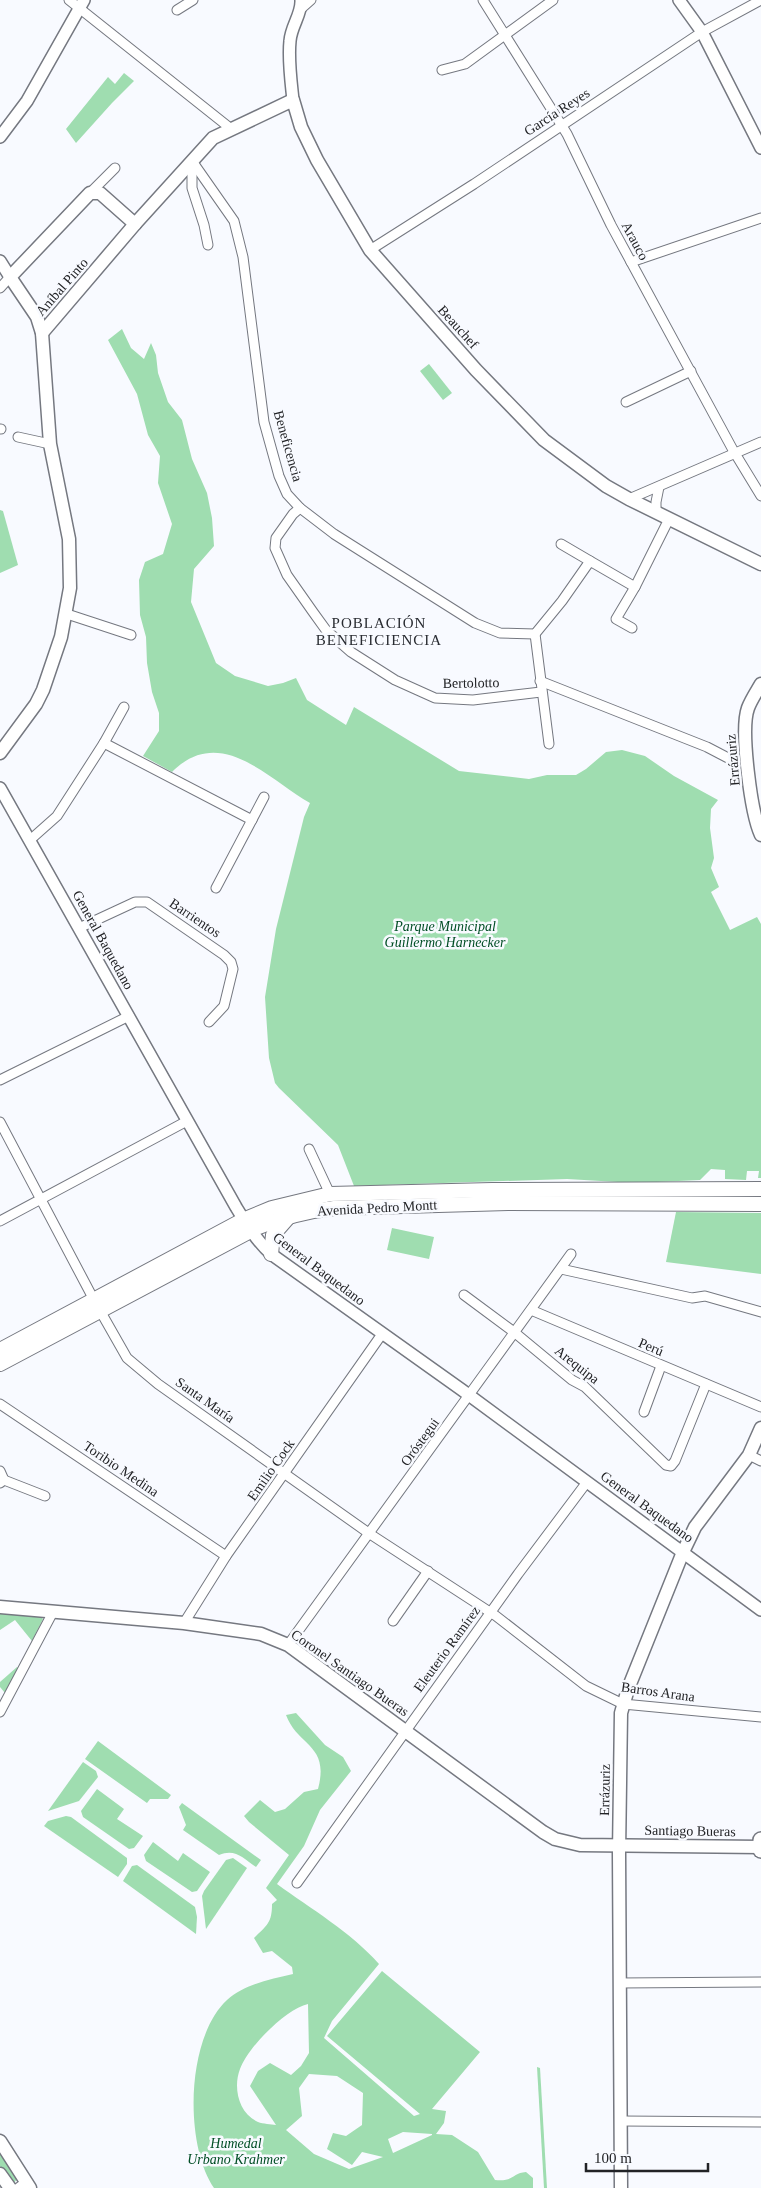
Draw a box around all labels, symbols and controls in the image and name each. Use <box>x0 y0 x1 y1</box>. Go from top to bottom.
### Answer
street label: García Reyes <box>521 85 593 139</box>
street label: Arauco <box>619 219 651 263</box>
street label: Aníbal Pinto <box>33 255 91 319</box>
street label: Beauchef <box>435 302 481 352</box>
street label: Beneficencia <box>271 409 305 484</box>
district label: POBLACIÓN BENEFICIENCIA <box>316 615 442 648</box>
street label: Bertolotto <box>442 675 500 691</box>
street label: Errázuriz <box>723 733 743 787</box>
street label: General Baquedano <box>70 888 136 992</box>
street label: Barrientos <box>167 895 223 941</box>
park label: Parque Municipal Guillermo Harnecker <box>385 919 506 950</box>
street label: Avenida Pedro Montt <box>317 1197 438 1219</box>
street label: General Baquedano <box>270 1230 368 1308</box>
street label: Perú <box>636 1335 666 1359</box>
street label: Arequipa <box>552 1343 603 1387</box>
street label: Santa María <box>173 1374 238 1426</box>
street label: Oróstegui <box>398 1415 442 1469</box>
street label: Emilio Cock <box>244 1437 298 1503</box>
street label: Toribio Medina <box>81 1438 162 1500</box>
street label: General Baquedano <box>598 1468 696 1546</box>
street label: Eleuterio Ramírez <box>411 1603 483 1695</box>
street label: Coronel Santiago Bueras <box>288 1627 412 1719</box>
street label: Barros Arana <box>620 1679 697 1705</box>
street label: Errázuriz <box>597 1764 613 1816</box>
street label: Santiago Bueras <box>644 1823 736 1839</box>
park label: Humedal Urbano Krahmer <box>187 2136 285 2167</box>
scale bar <box>586 2140 708 2172</box>
text: 100 m <box>594 2150 632 2166</box>

